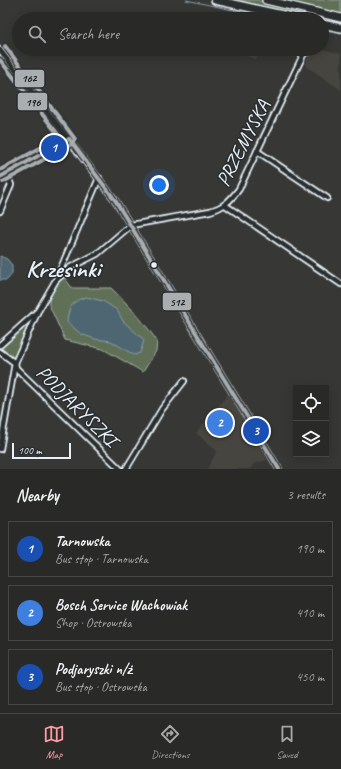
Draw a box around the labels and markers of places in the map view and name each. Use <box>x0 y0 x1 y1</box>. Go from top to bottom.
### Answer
pin: 1 <box>41 133 67 163</box>
unlabelled marker <box>149 260 159 270</box>
pin: 2 <box>207 408 233 438</box>
pin: 3 <box>243 416 269 446</box>

